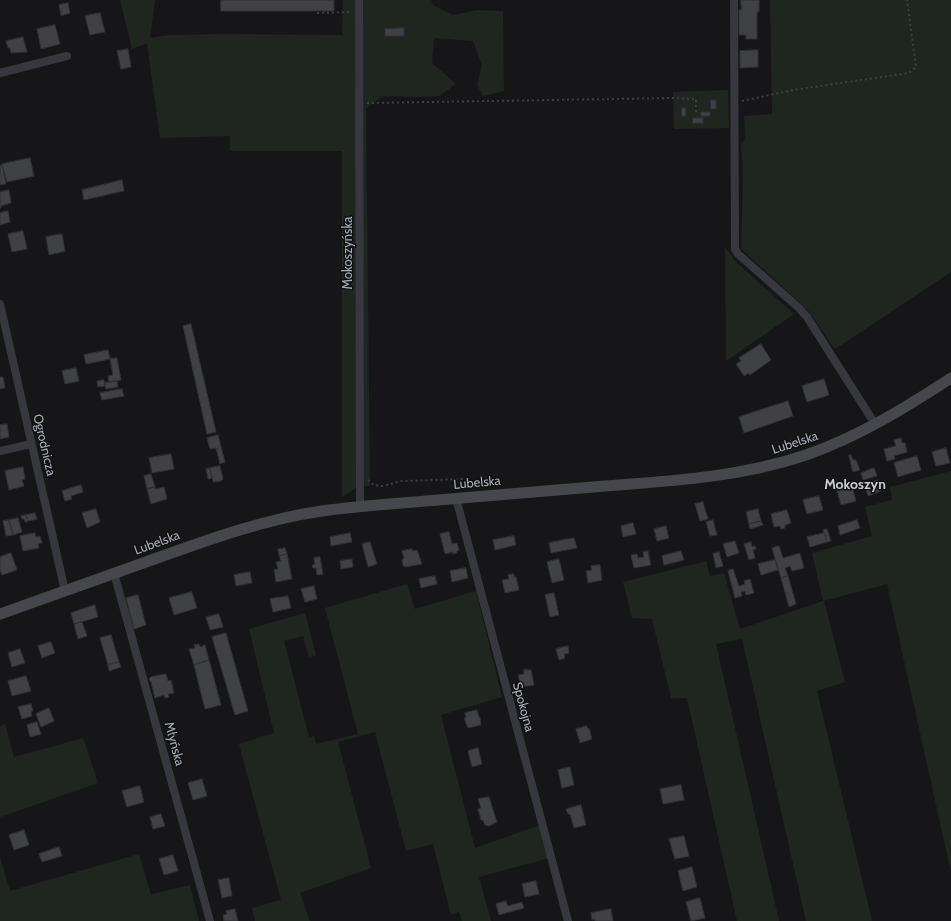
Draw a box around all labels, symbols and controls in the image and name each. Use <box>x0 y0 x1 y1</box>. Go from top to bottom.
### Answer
street label: Mokoszyńska <box>340 217 356 289</box>
street label: Ogrodnicza <box>29 413 59 477</box>
street label: Lubelska <box>770 428 820 458</box>
street label: Lubelska <box>453 473 501 493</box>
district label: Mokoszyn <box>824 477 886 493</box>
street label: Lubelska <box>132 528 182 558</box>
street label: Spokojna <box>509 680 537 734</box>
street label: Młyńska <box>161 720 187 768</box>

